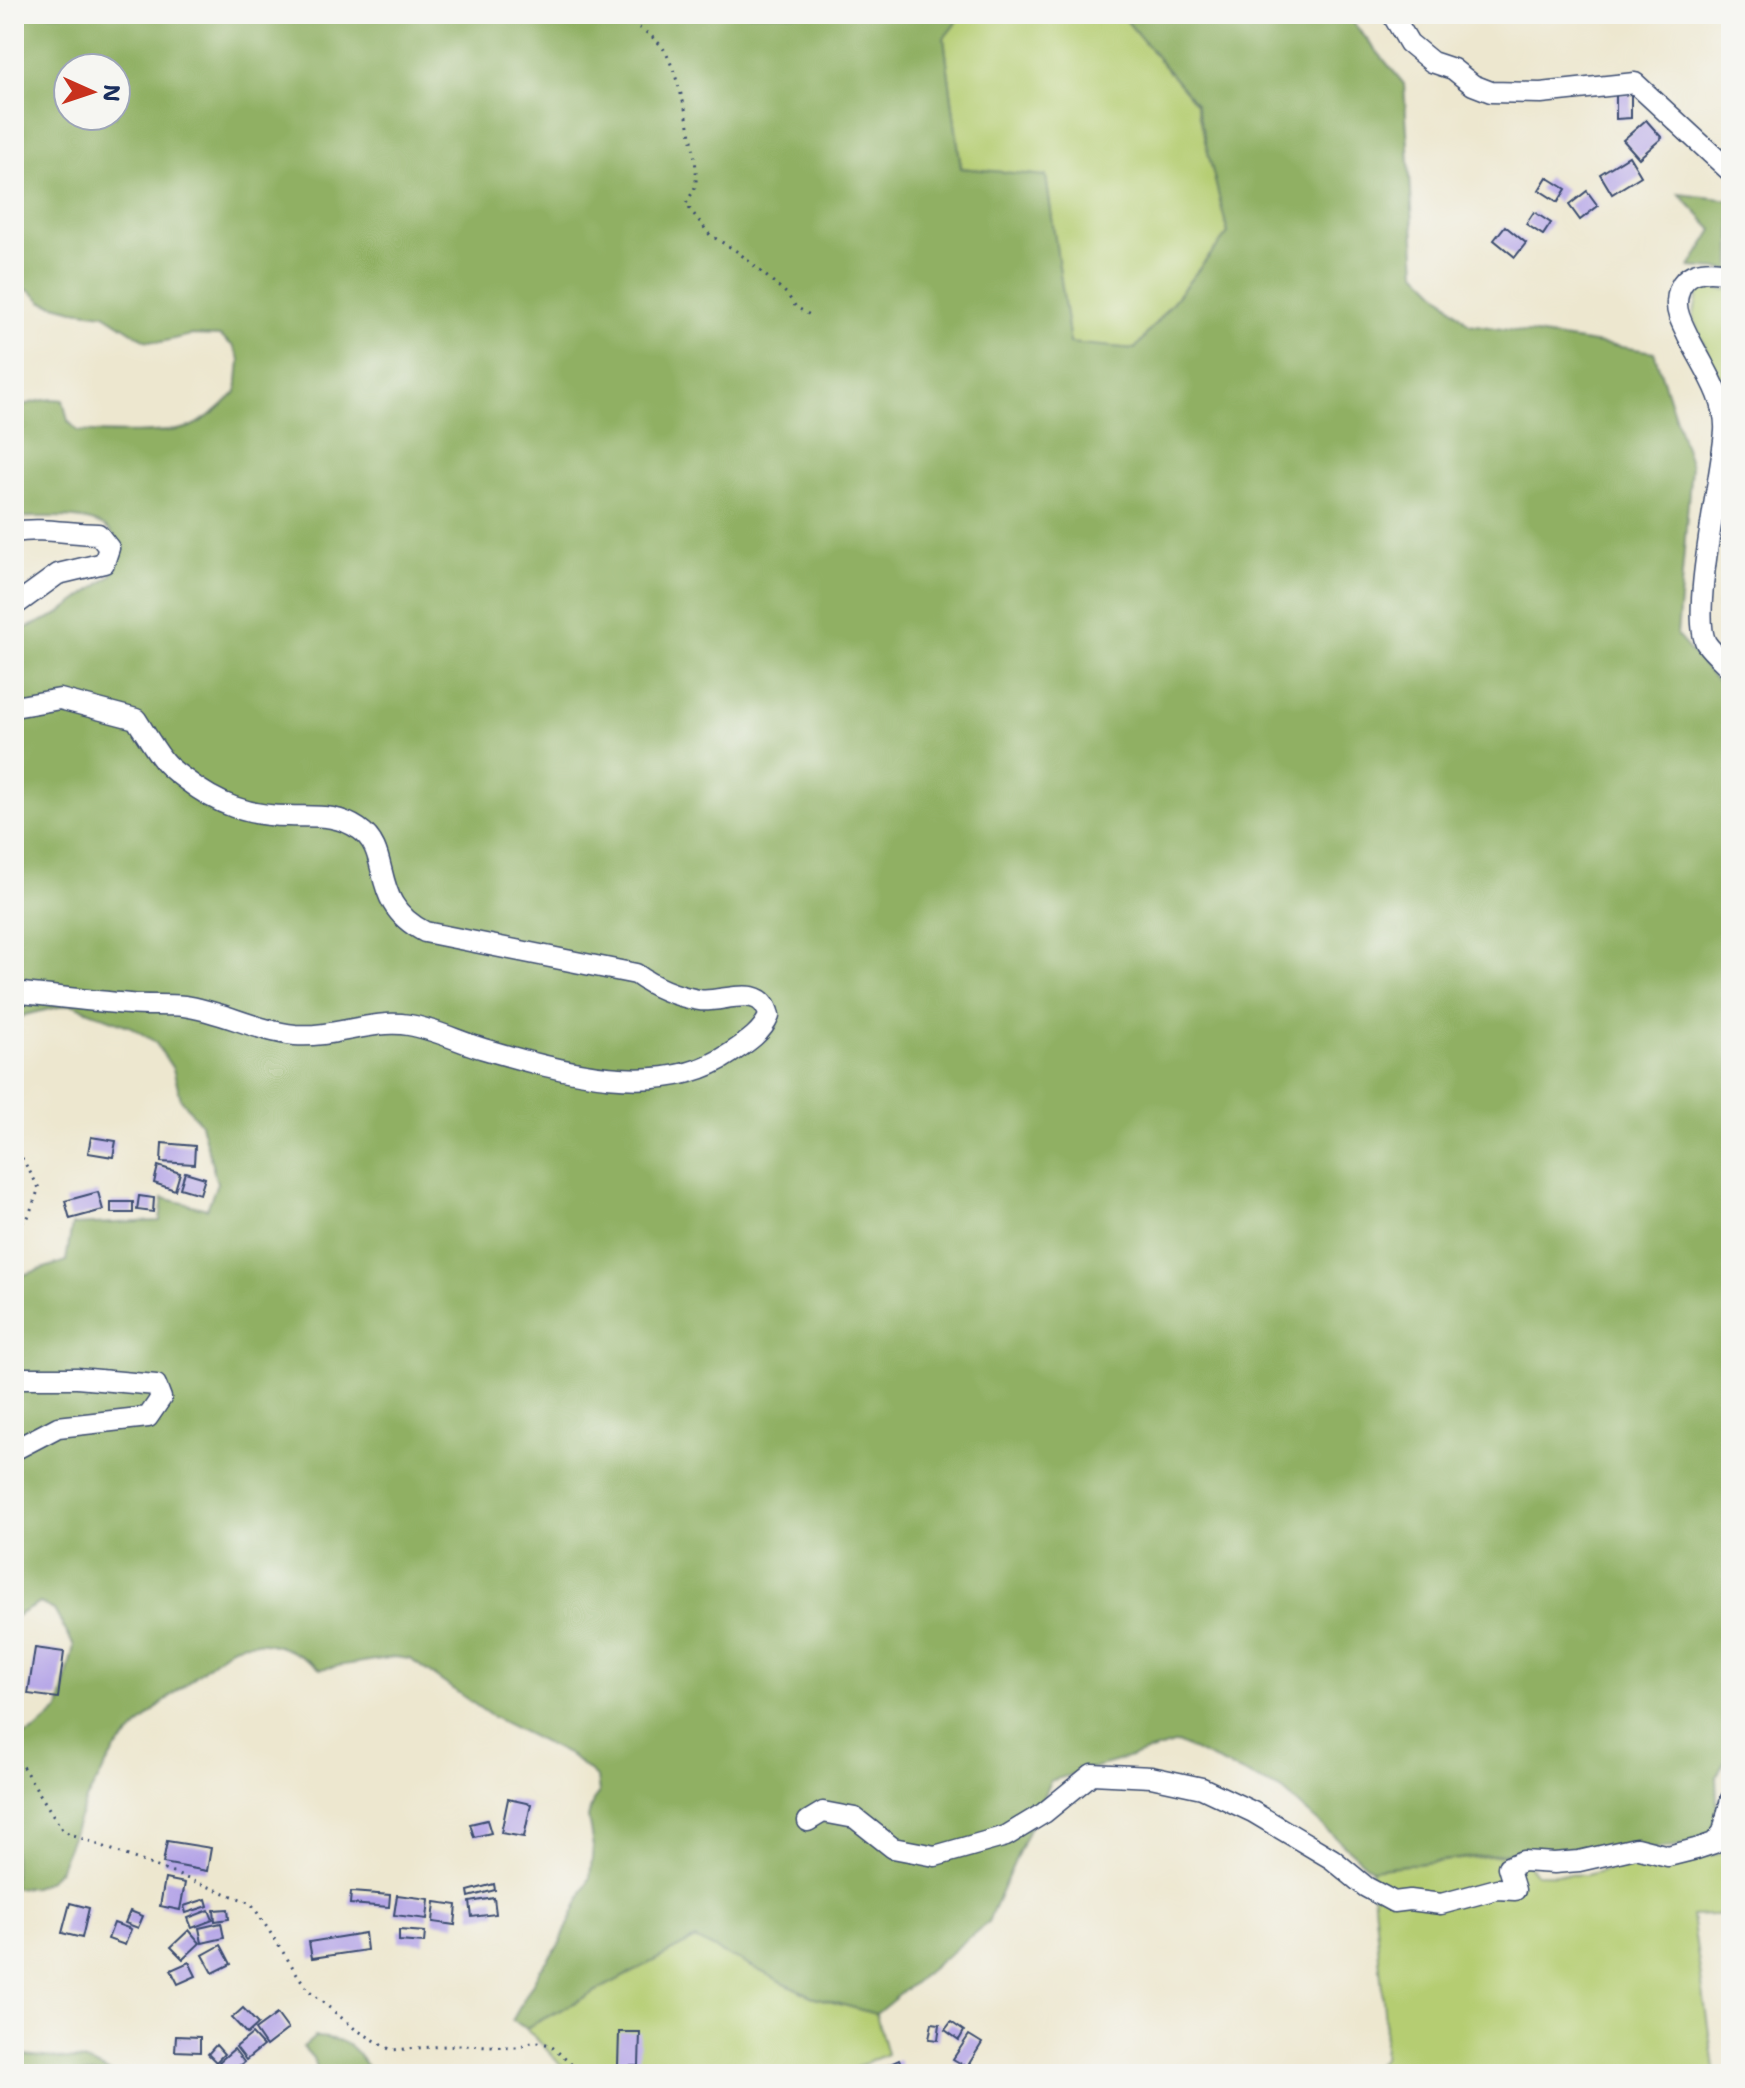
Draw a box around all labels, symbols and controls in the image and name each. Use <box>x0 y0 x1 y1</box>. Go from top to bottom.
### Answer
north arrow <box>52 52 132 132</box>
text: N <box>97 84 126 102</box>

